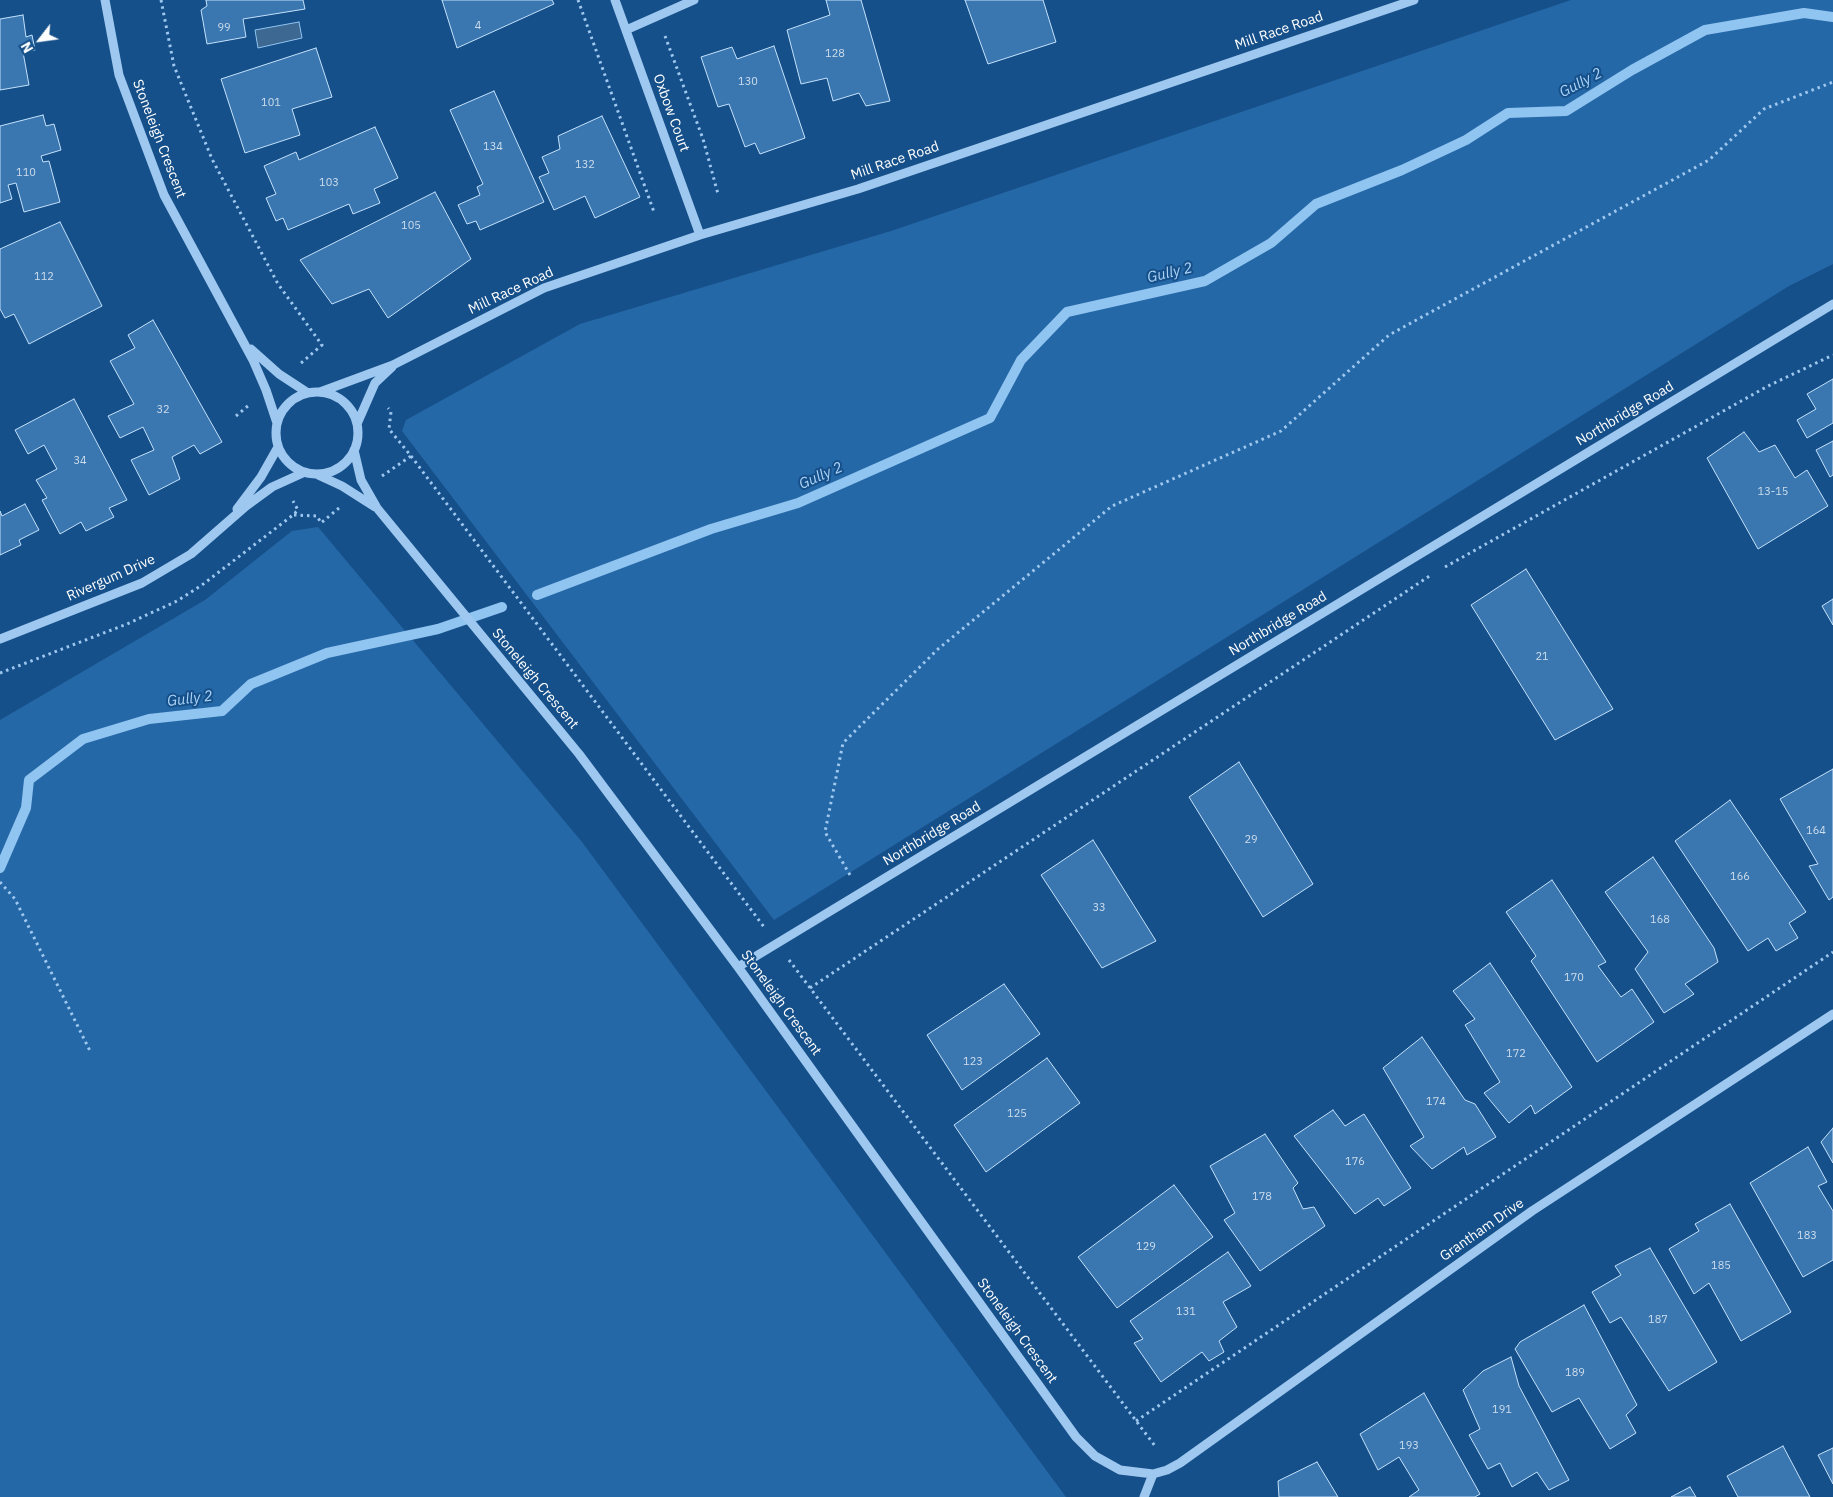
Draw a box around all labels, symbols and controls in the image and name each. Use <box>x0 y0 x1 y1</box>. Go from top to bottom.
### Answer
street label: Mill Race Road <box>1233 8 1325 54</box>
north arrow <box>15 15 65 65</box>
house number: 4 <box>475 19 481 33</box>
house number: 99 <box>217 21 231 35</box>
text: N <box>17 39 37 56</box>
house number: 128 <box>825 47 845 61</box>
water label: Gully 2 <box>1557 64 1605 102</box>
street label: Oxbow Court <box>649 72 693 154</box>
house number: 130 <box>738 75 758 89</box>
street label: Stoneleigh Crescent <box>129 77 189 201</box>
house number: 101 <box>261 96 281 110</box>
street label: Mill Race Road <box>849 138 941 184</box>
house number: 134 <box>483 140 503 154</box>
house number: 132 <box>575 158 595 172</box>
house number: 110 <box>16 166 36 180</box>
house number: 103 <box>319 176 339 190</box>
house number: 105 <box>401 219 421 233</box>
water label: Gully 2 <box>1146 259 1194 287</box>
street label: Mill Race Road <box>466 264 556 318</box>
house number: 112 <box>34 270 54 284</box>
street label: Northbridge Road <box>1573 378 1677 450</box>
house number: 32 <box>156 403 170 417</box>
house number: 34 <box>73 454 87 468</box>
water label: Gully 2 <box>796 458 846 494</box>
house number: 13-15 <box>1758 485 1788 499</box>
street label: Rivergum Drive <box>64 551 158 605</box>
street label: Northbridge Road <box>1226 588 1330 660</box>
street label: Stoneleigh Crescent <box>488 625 582 733</box>
house number: 21 <box>1535 650 1549 664</box>
water label: Gully 2 <box>166 687 214 711</box>
street label: Northbridge Road <box>880 798 984 870</box>
house number: 164 <box>1806 824 1826 838</box>
house number: 29 <box>1244 833 1258 847</box>
house number: 166 <box>1730 870 1750 884</box>
house number: 33 <box>1092 901 1106 915</box>
house number: 168 <box>1650 913 1670 927</box>
street label: Stoneleigh Crescent <box>737 947 825 1059</box>
house number: 170 <box>1564 971 1584 985</box>
house number: 172 <box>1506 1047 1526 1061</box>
house number: 123 <box>963 1055 983 1069</box>
house number: 174 <box>1426 1095 1446 1109</box>
house number: 125 <box>1007 1107 1027 1121</box>
house number: 176 <box>1345 1155 1365 1169</box>
house number: 178 <box>1252 1190 1272 1204</box>
street label: Grantham Drive <box>1437 1195 1527 1265</box>
house number: 183 <box>1797 1229 1817 1243</box>
house number: 129 <box>1136 1240 1156 1254</box>
house number: 185 <box>1711 1259 1731 1273</box>
street label: Stoneleigh Crescent <box>973 1275 1061 1387</box>
house number: 131 <box>1176 1305 1196 1319</box>
house number: 187 <box>1648 1313 1668 1327</box>
house number: 189 <box>1565 1366 1585 1380</box>
house number: 191 <box>1492 1403 1512 1417</box>
house number: 193 <box>1399 1439 1419 1453</box>

